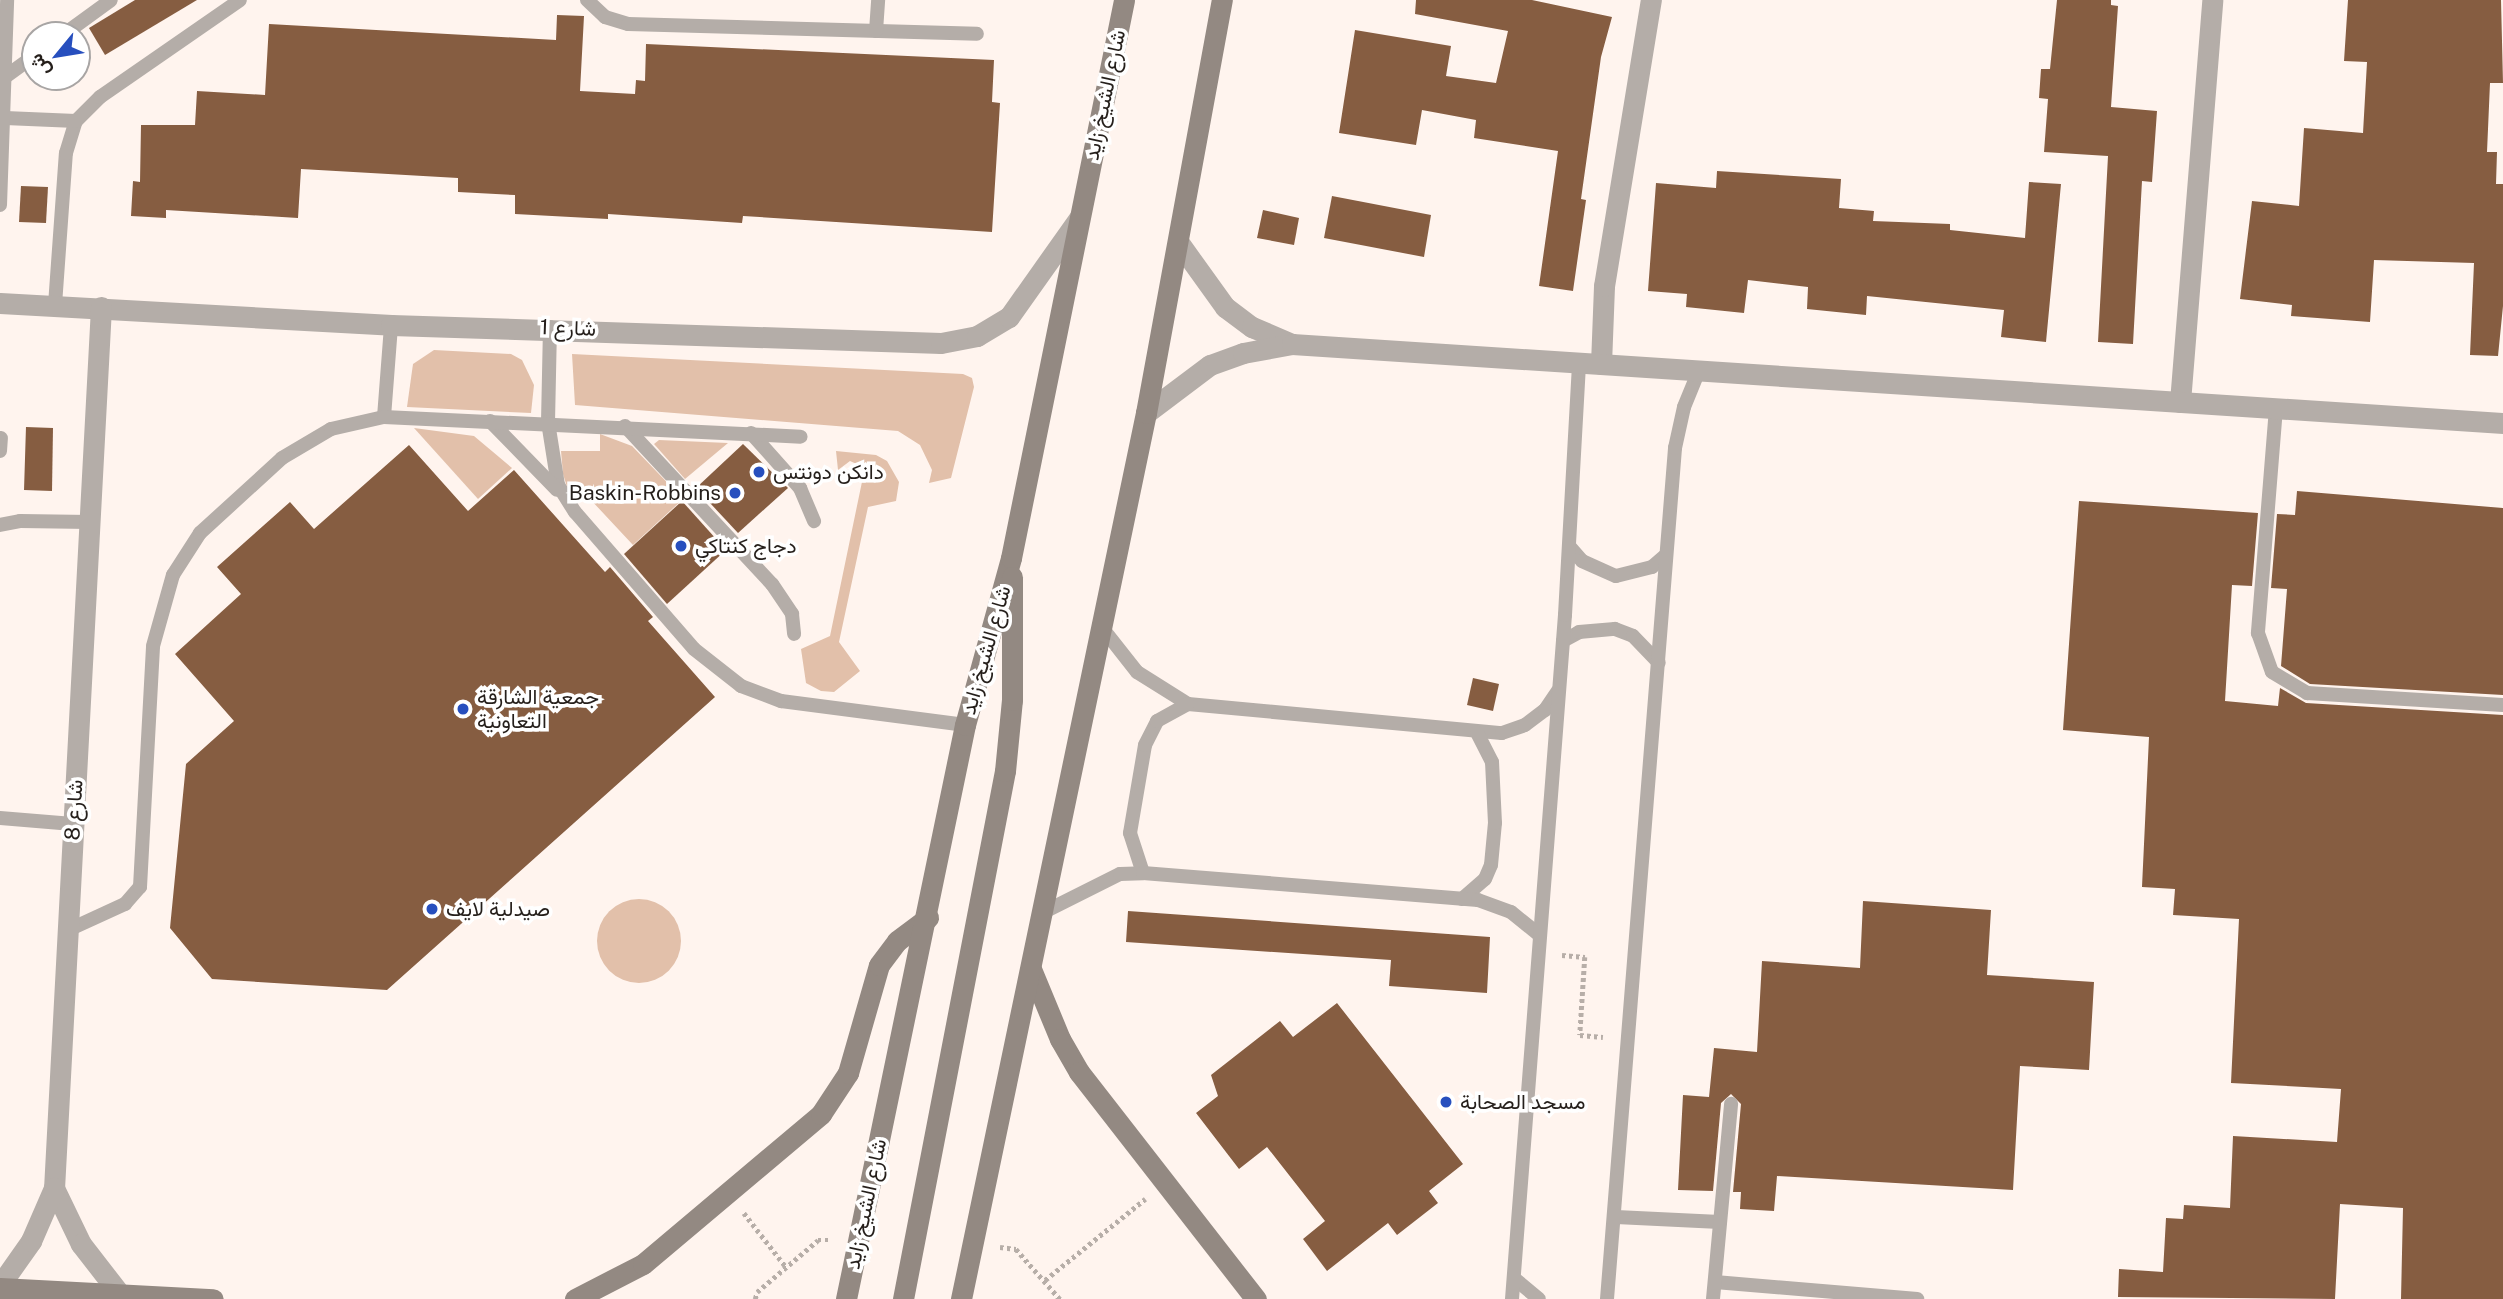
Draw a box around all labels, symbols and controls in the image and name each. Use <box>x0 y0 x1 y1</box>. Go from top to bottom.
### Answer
north arrow <box>21 21 91 91</box>
street label: شارع الشيخ زايد <box>1079 28 1131 162</box>
text: ش <box>24 50 55 81</box>
street label: شارع 1 <box>540 314 596 342</box>
place label: دانكن دونتس <box>773 459 884 485</box>
marker: دانكن دونتس <box>751 464 767 480</box>
place label: Baskin-Robbins <box>569 480 721 506</box>
marker: Baskin-Robbins <box>727 485 743 501</box>
place label: دجاج كنتاكي <box>695 533 797 559</box>
marker: دجاج كنتاكي <box>673 538 689 554</box>
street label: شارع الشيخ زايد <box>956 583 1016 717</box>
place label: جمعية الشارقة التعاونية <box>477 684 599 734</box>
marker: جمعية الشارقة التعاونية <box>455 701 471 717</box>
street label: شارع 8 <box>60 779 88 841</box>
place label: صيدلية لايف <box>446 896 550 922</box>
marker: صيدلية لايف <box>424 901 440 917</box>
place label: مسجد الصحابة <box>1460 1089 1585 1115</box>
marker: مسجد الصحابة <box>1438 1094 1454 1110</box>
street label: شارع الشيخ زايد <box>840 1137 892 1271</box>

